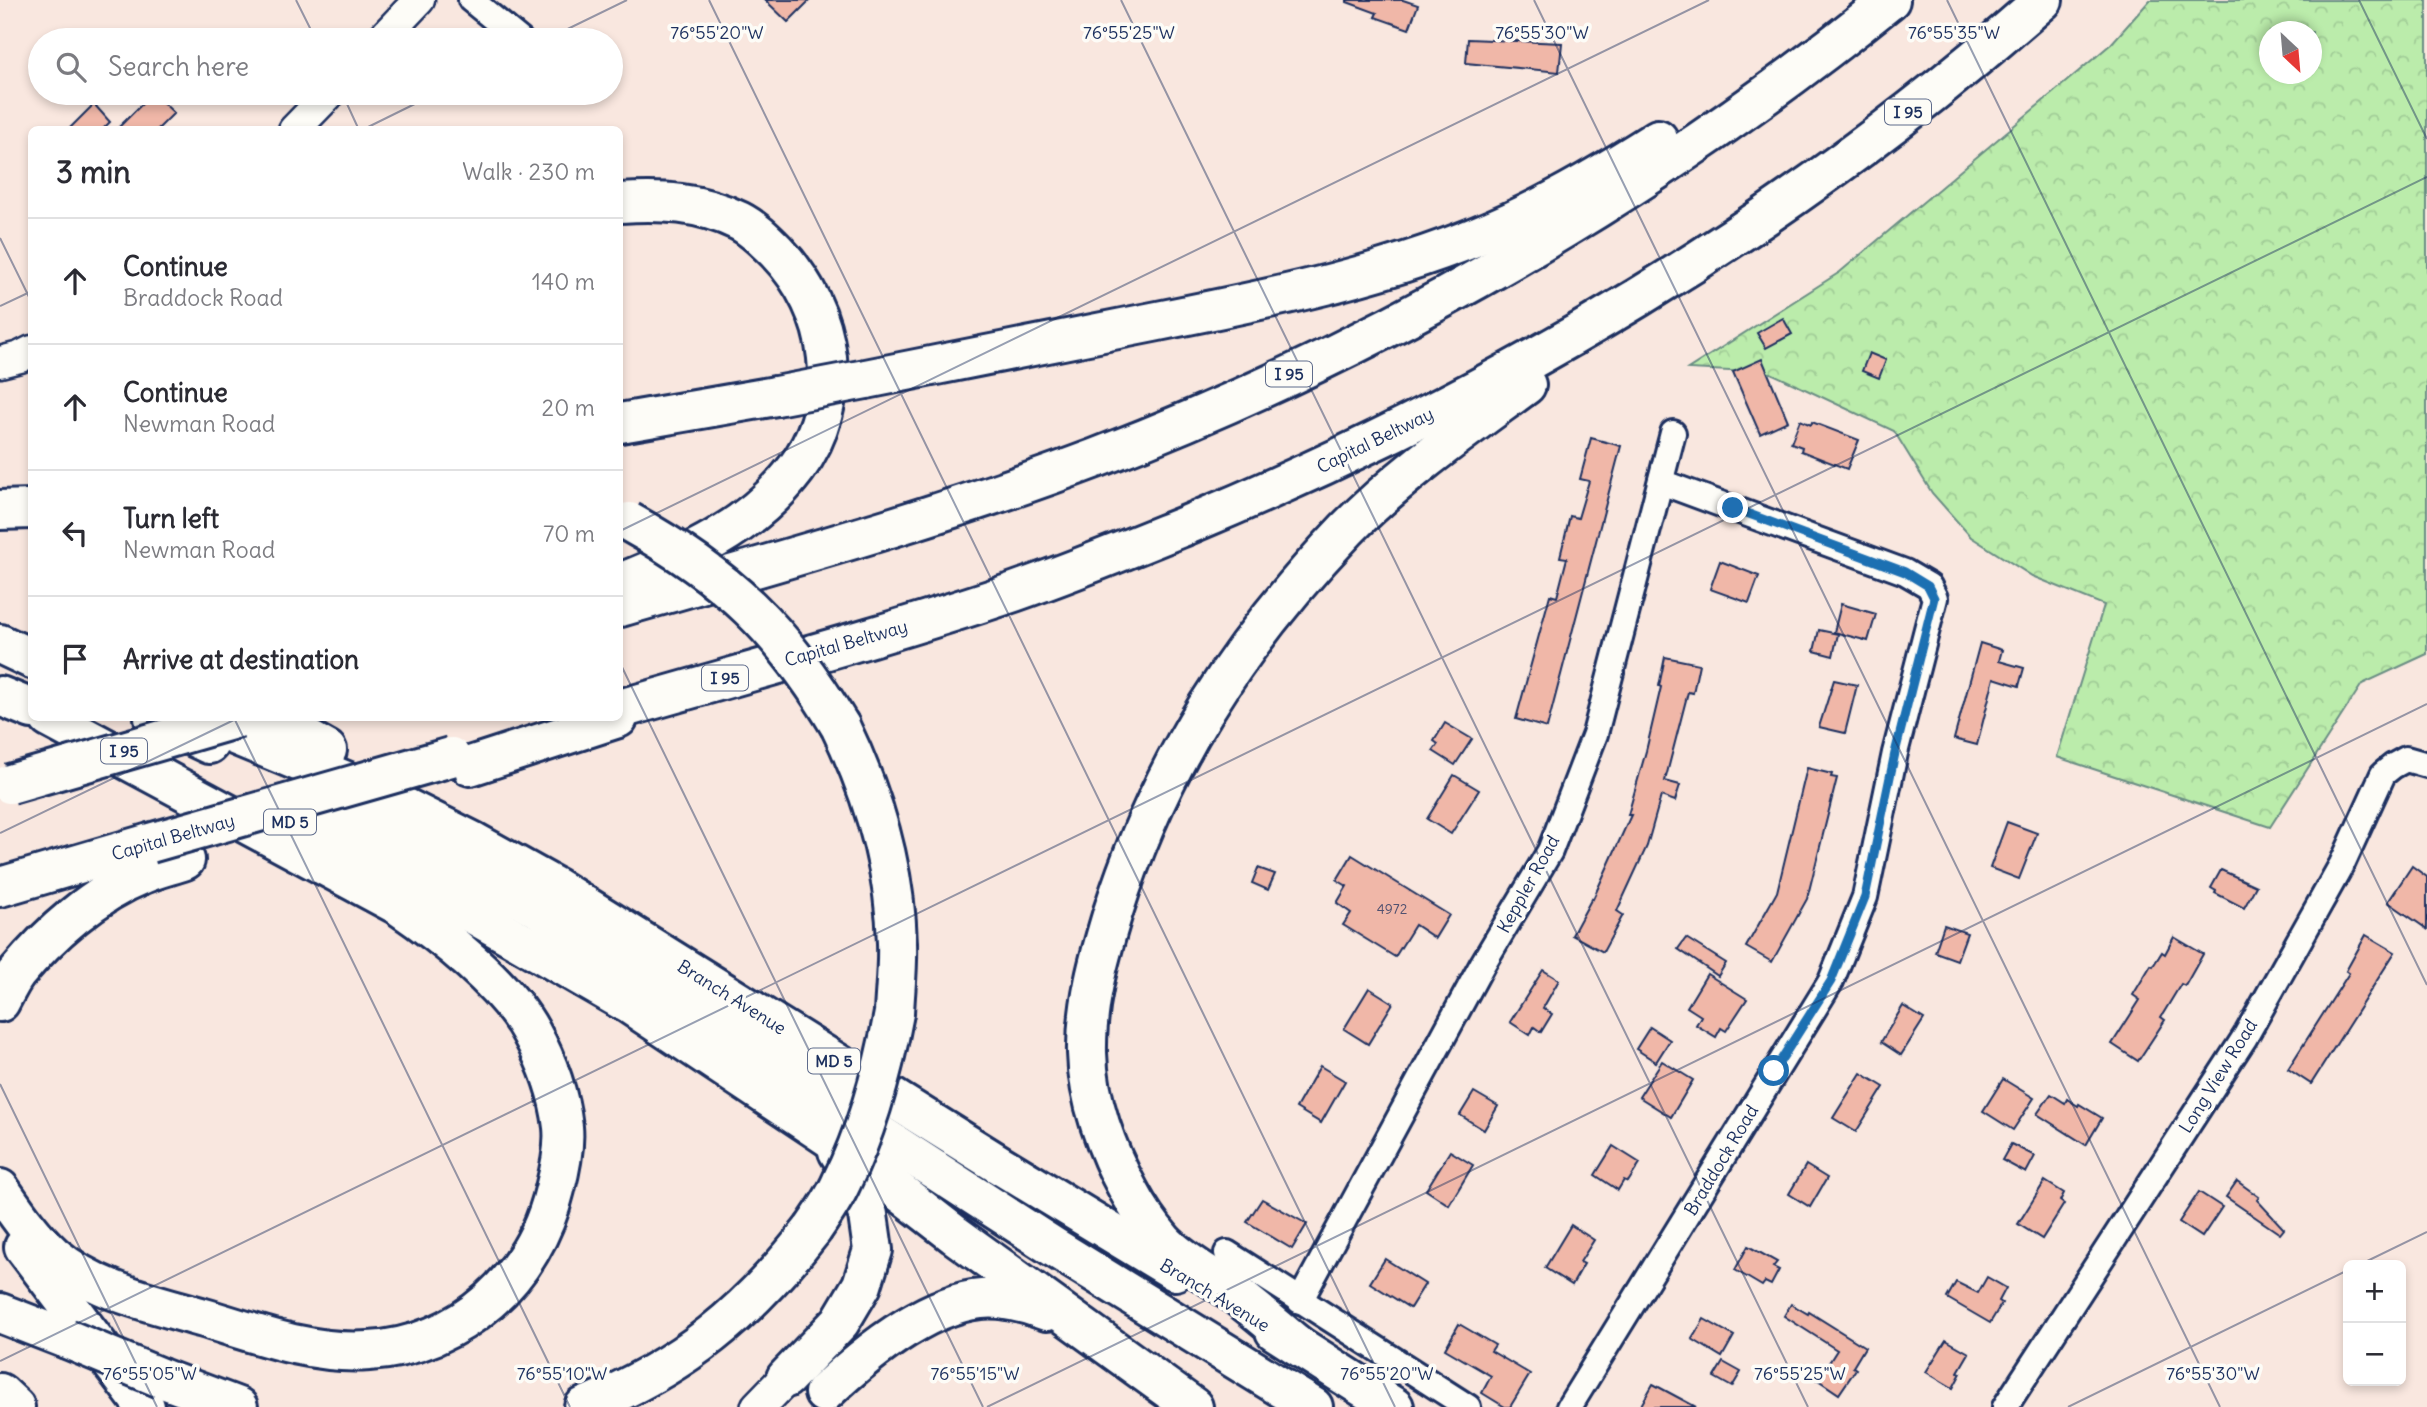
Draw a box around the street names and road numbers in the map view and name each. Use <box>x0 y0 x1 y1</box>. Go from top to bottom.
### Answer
road number: I 95 <box>1885 100 1931 124</box>
road number: I 95 <box>1266 362 1312 386</box>
street label: Capital Beltway <box>1313 402 1437 478</box>
street label: Capital Beltway <box>782 614 910 672</box>
road number: I 95 <box>702 666 748 691</box>
road number: I 95 <box>101 738 147 764</box>
street label: Capital Beltway <box>109 808 237 866</box>
road number: MD 5 <box>264 810 316 834</box>
street label: Keppler Road <box>1492 831 1565 937</box>
street label: Branch Avenue <box>673 954 791 1040</box>
street label: Long View Road <box>2174 1014 2262 1137</box>
road number: MD 5 <box>808 1049 860 1074</box>
street label: Braddock Road <box>1679 1100 1763 1220</box>
street label: Branch Avenue <box>1156 1253 1274 1337</box>

